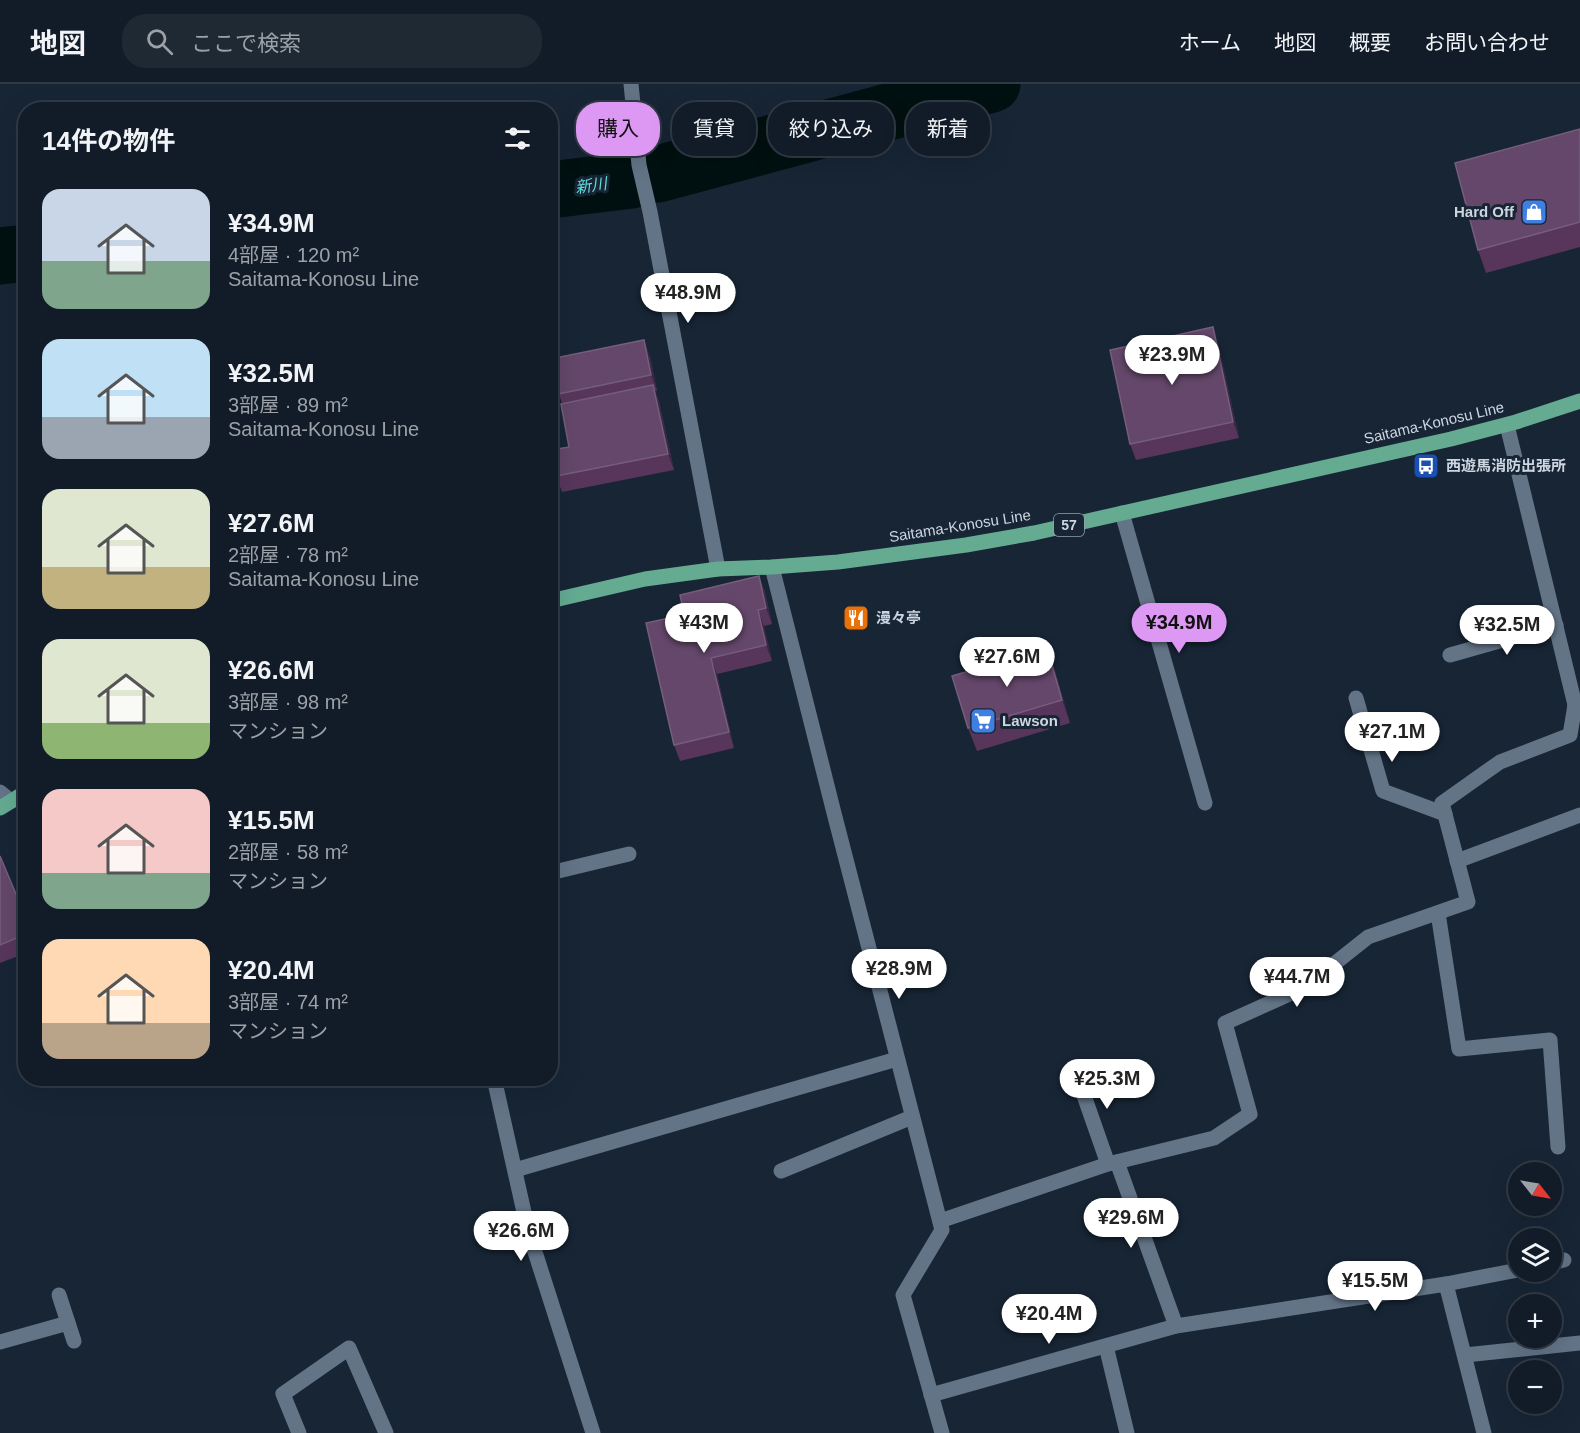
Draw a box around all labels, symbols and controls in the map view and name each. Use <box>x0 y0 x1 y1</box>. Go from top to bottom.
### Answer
search box <box>122 14 542 68</box>
icon: search <box>143 25 176 58</box>
text: 地図 <box>30 28 86 59</box>
text: ここで検索 <box>191 31 301 56</box>
text: ホーム <box>1179 31 1241 54</box>
text: 地図 <box>1274 31 1316 54</box>
text: 概要 <box>1349 31 1391 54</box>
text: お問い合わせ <box>1424 31 1550 54</box>
chip: 購入 <box>576 102 660 156</box>
chip: 賃貸 <box>672 102 756 156</box>
chip: 絞り込み <box>768 102 894 156</box>
chip: 新着 <box>906 102 990 156</box>
icon: filters <box>501 122 534 155</box>
text: 14件の物件 <box>42 126 175 156</box>
water label: 新川 <box>574 175 610 196</box>
shop icon: Hard Off <box>1519 197 1549 227</box>
place label: Hard Off <box>1454 203 1515 220</box>
text: ¥34.9M <box>228 208 315 238</box>
icon: home <box>90 213 162 285</box>
text: 4部屋 · 120 m² <box>228 244 359 266</box>
text: Saitama-Konosu Line <box>228 268 419 290</box>
pin: ¥48.9M <box>639 273 737 324</box>
text: ¥48.9M <box>655 281 721 303</box>
pin: ¥23.9M <box>1123 335 1221 386</box>
text: ¥23.9M <box>1139 343 1205 365</box>
text: ¥32.5M <box>228 358 315 388</box>
icon: home <box>90 363 162 435</box>
text: 3部屋 · 89 m² <box>228 394 348 416</box>
street label: Saitama-Konosu Line <box>1362 398 1506 447</box>
text: Saitama-Konosu Line <box>228 418 419 440</box>
bus stop icon: 西遊馬消防出張所 <box>1411 451 1441 481</box>
place label: 西遊馬消防出張所 <box>1446 457 1566 474</box>
street label: Saitama-Konosu Line <box>888 506 1032 545</box>
text: ¥27.6M <box>228 508 315 538</box>
icon: home <box>90 513 162 585</box>
road number: 57 <box>1054 514 1084 536</box>
text: 2部屋 · 78 m² <box>228 544 348 566</box>
text: Saitama-Konosu Line <box>228 568 419 590</box>
pin: ¥43M <box>668 603 740 654</box>
restaurant icon: 漫々亭 <box>841 603 871 633</box>
pin: ¥34.9M <box>1130 603 1228 654</box>
pin: ¥32.5M <box>1458 605 1556 656</box>
place label: 漫々亭 <box>876 609 921 626</box>
text: ¥43M <box>679 611 729 633</box>
text: ¥34.9M <box>1146 611 1212 633</box>
text: ¥32.5M <box>1474 613 1540 635</box>
pin: ¥27.6M <box>958 637 1056 688</box>
text: ¥27.6M <box>974 645 1040 667</box>
text: ¥26.6M <box>228 655 315 685</box>
icon: home <box>90 663 162 735</box>
text: 3部屋 · 98 m² <box>228 691 348 713</box>
supermarket icon: Lawson <box>968 706 998 736</box>
place label: Lawson <box>1002 712 1058 729</box>
pin: ¥27.1M <box>1343 712 1441 763</box>
text: マンション <box>228 720 328 742</box>
text: ¥27.1M <box>1359 720 1425 742</box>
text: ¥15.5M <box>228 805 315 835</box>
icon: home <box>90 813 162 885</box>
text: 2部屋 · 58 m² <box>228 841 348 863</box>
text: マンション <box>228 870 328 892</box>
pin: ¥28.9M <box>850 949 948 1000</box>
text: ¥20.4M <box>228 955 315 985</box>
text: ¥28.9M <box>866 957 932 979</box>
pin: ¥44.7M <box>1248 957 1346 1008</box>
icon: home <box>90 963 162 1035</box>
text: ¥44.7M <box>1264 965 1330 987</box>
text: 3部屋 · 74 m² <box>228 991 348 1013</box>
text: マンション <box>228 1020 328 1042</box>
pin: ¥25.3M <box>1058 1059 1156 1110</box>
text: ¥25.3M <box>1074 1067 1140 1089</box>
north arrow <box>1508 1162 1562 1216</box>
map controls <box>1508 1162 1562 1414</box>
pin: ¥29.6M <box>1082 1198 1180 1249</box>
text: ¥29.6M <box>1098 1206 1164 1228</box>
pin: ¥26.6M <box>472 1211 570 1262</box>
text: ¥26.6M <box>488 1219 554 1241</box>
button: layers <box>1508 1228 1562 1282</box>
pin: ¥15.5M <box>1326 1261 1424 1312</box>
text: ¥15.5M <box>1342 1269 1408 1291</box>
pin: ¥20.4M <box>1000 1294 1098 1345</box>
button: + <box>1508 1294 1562 1348</box>
text: ¥20.4M <box>1016 1302 1082 1324</box>
button: − <box>1508 1360 1562 1414</box>

